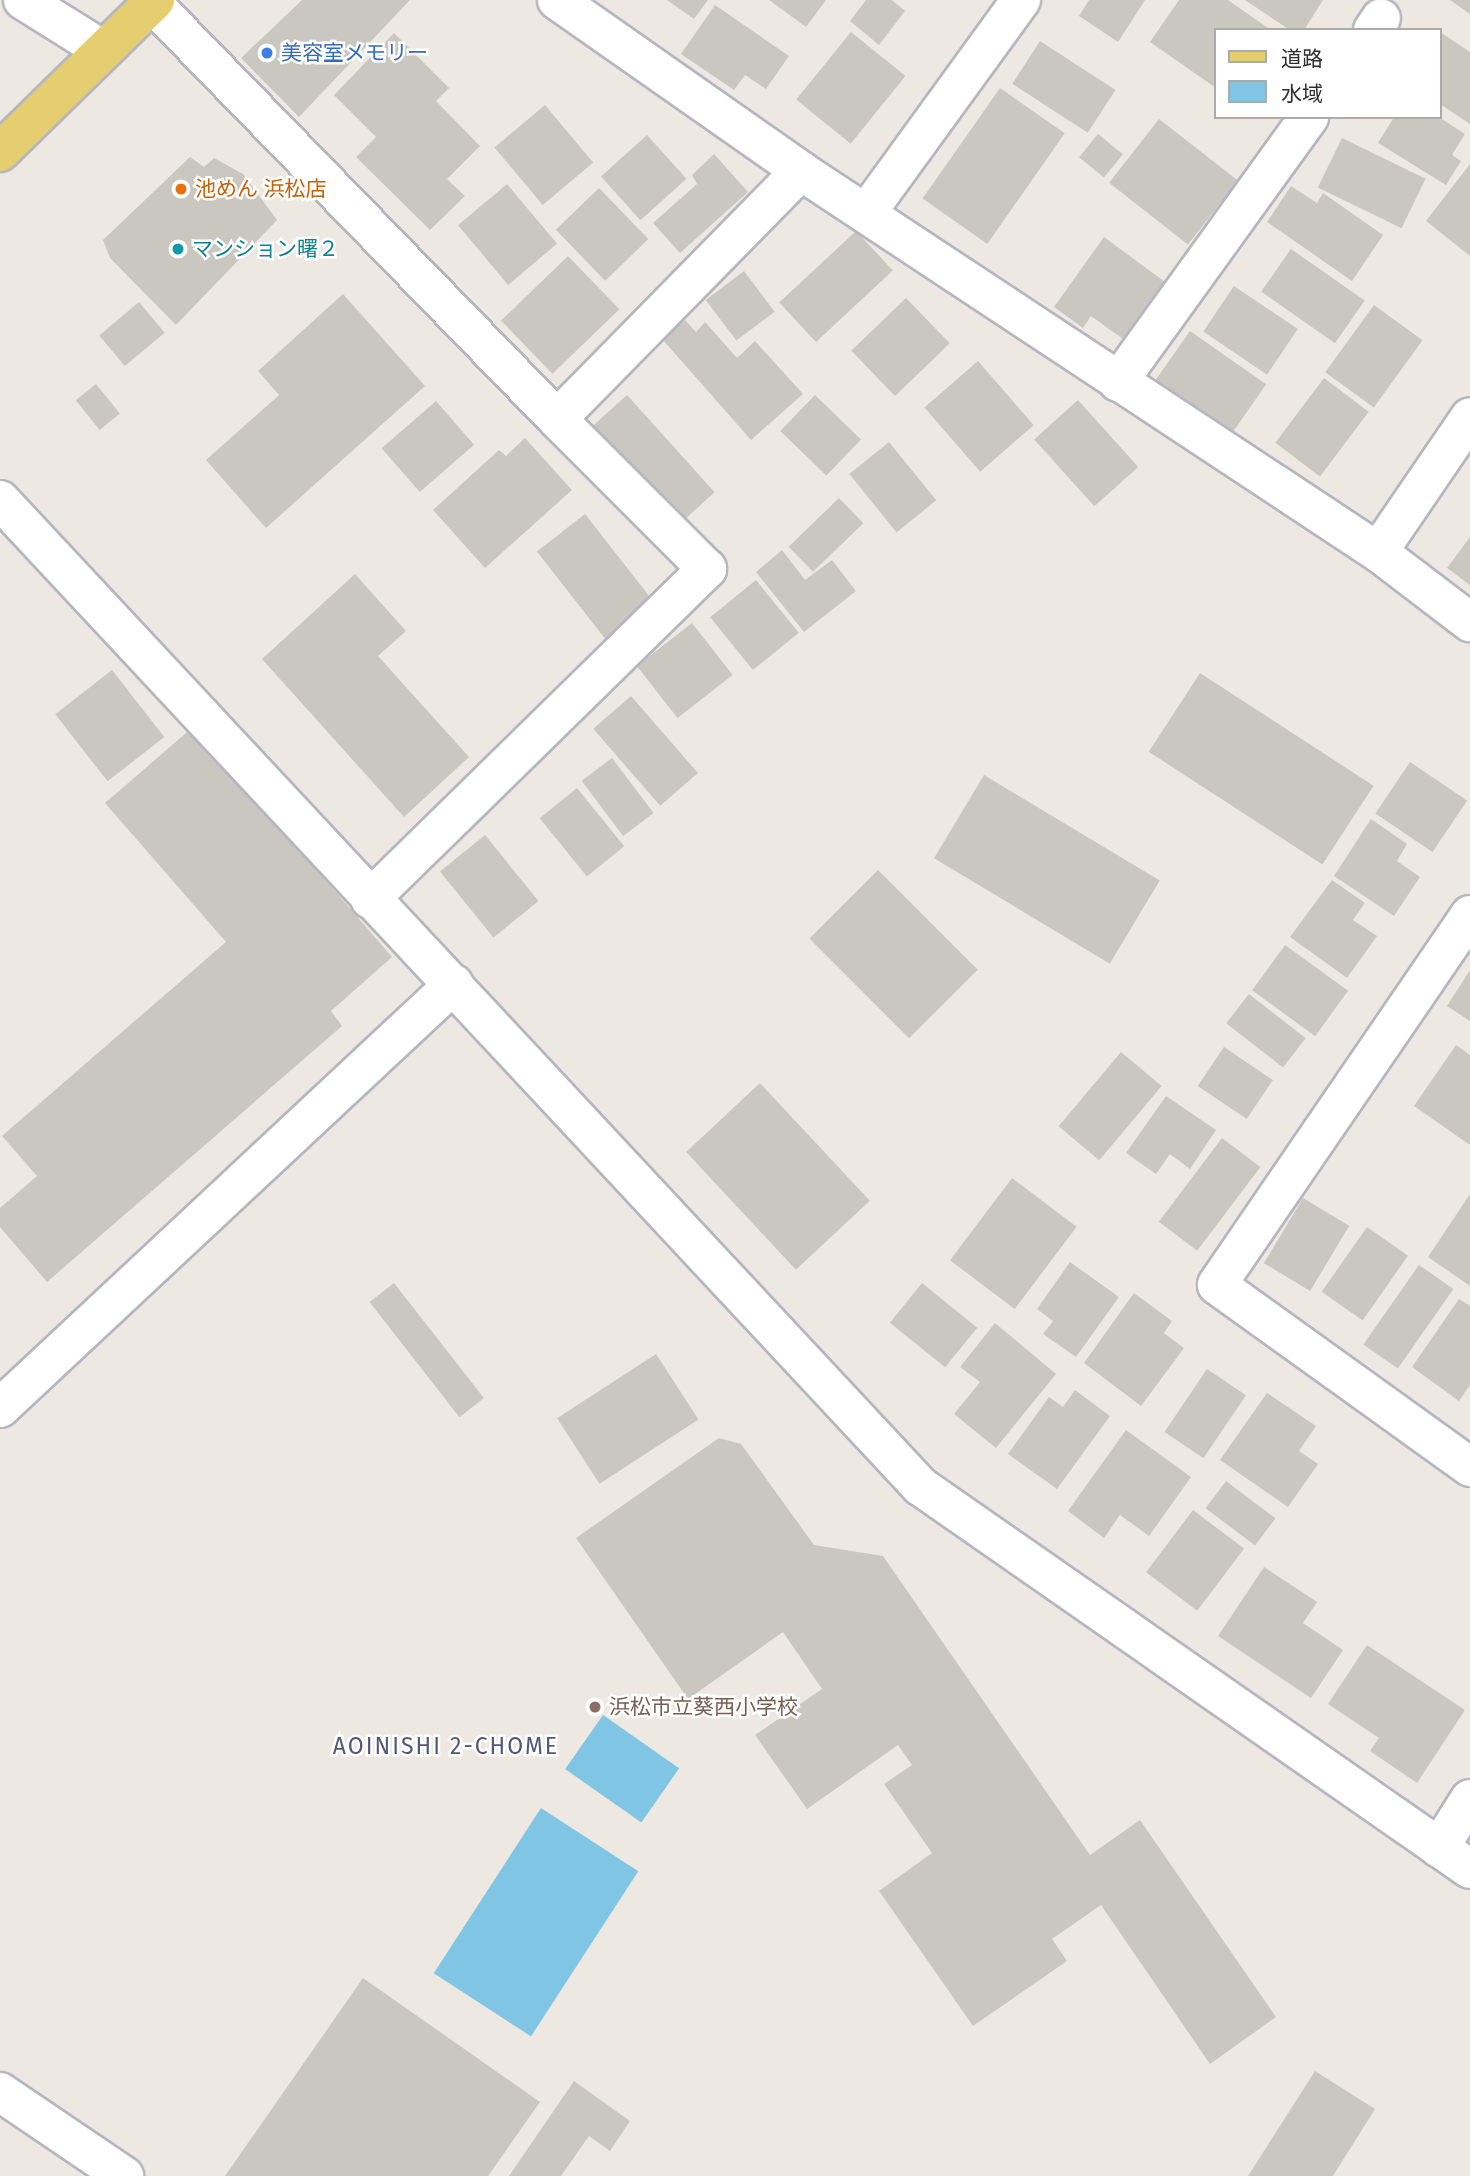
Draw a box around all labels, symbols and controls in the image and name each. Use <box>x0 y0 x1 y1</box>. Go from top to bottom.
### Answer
legend <box>1214 28 1442 119</box>
place label: 美容室メモリー <box>281 40 428 66</box>
marker: 美容室メモリー <box>259 45 275 61</box>
text: 道路 <box>1281 46 1323 72</box>
text: 水域 <box>1281 81 1323 107</box>
place label: 池めん 浜松店 <box>195 176 327 202</box>
marker: 池めん 浜松店 <box>173 181 189 197</box>
place label: マンション曙２ <box>192 236 339 262</box>
marker: マンション曙２ <box>170 241 186 257</box>
place label: 浜松市立葵西小学校 <box>609 1694 798 1720</box>
marker: 浜松市立葵西小学校 <box>587 1699 603 1715</box>
district label: AOINISHI 2-CHOME <box>335 1732 557 1760</box>

